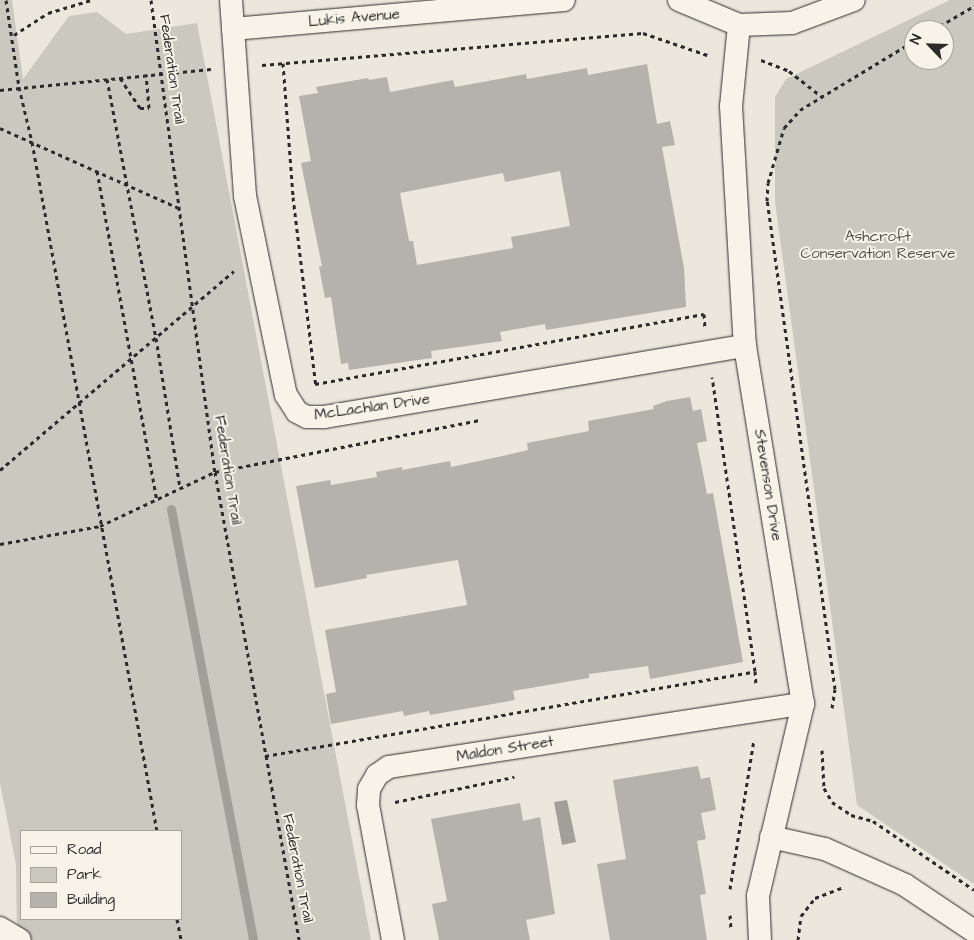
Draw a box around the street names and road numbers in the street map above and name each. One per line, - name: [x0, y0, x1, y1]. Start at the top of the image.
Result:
- street label: Lukis Avenue: [308, 5, 400, 31]
- street label: Federation Trail: [155, 13, 189, 125]
- street label: McLachlan Drive: [313, 390, 431, 424]
- street label: Federation Trail: [210, 414, 246, 526]
- street label: Stevenson Drive: [750, 428, 786, 542]
- street label: Maldon Street: [455, 732, 555, 766]
- street label: Federation Trail: [279, 812, 317, 924]

